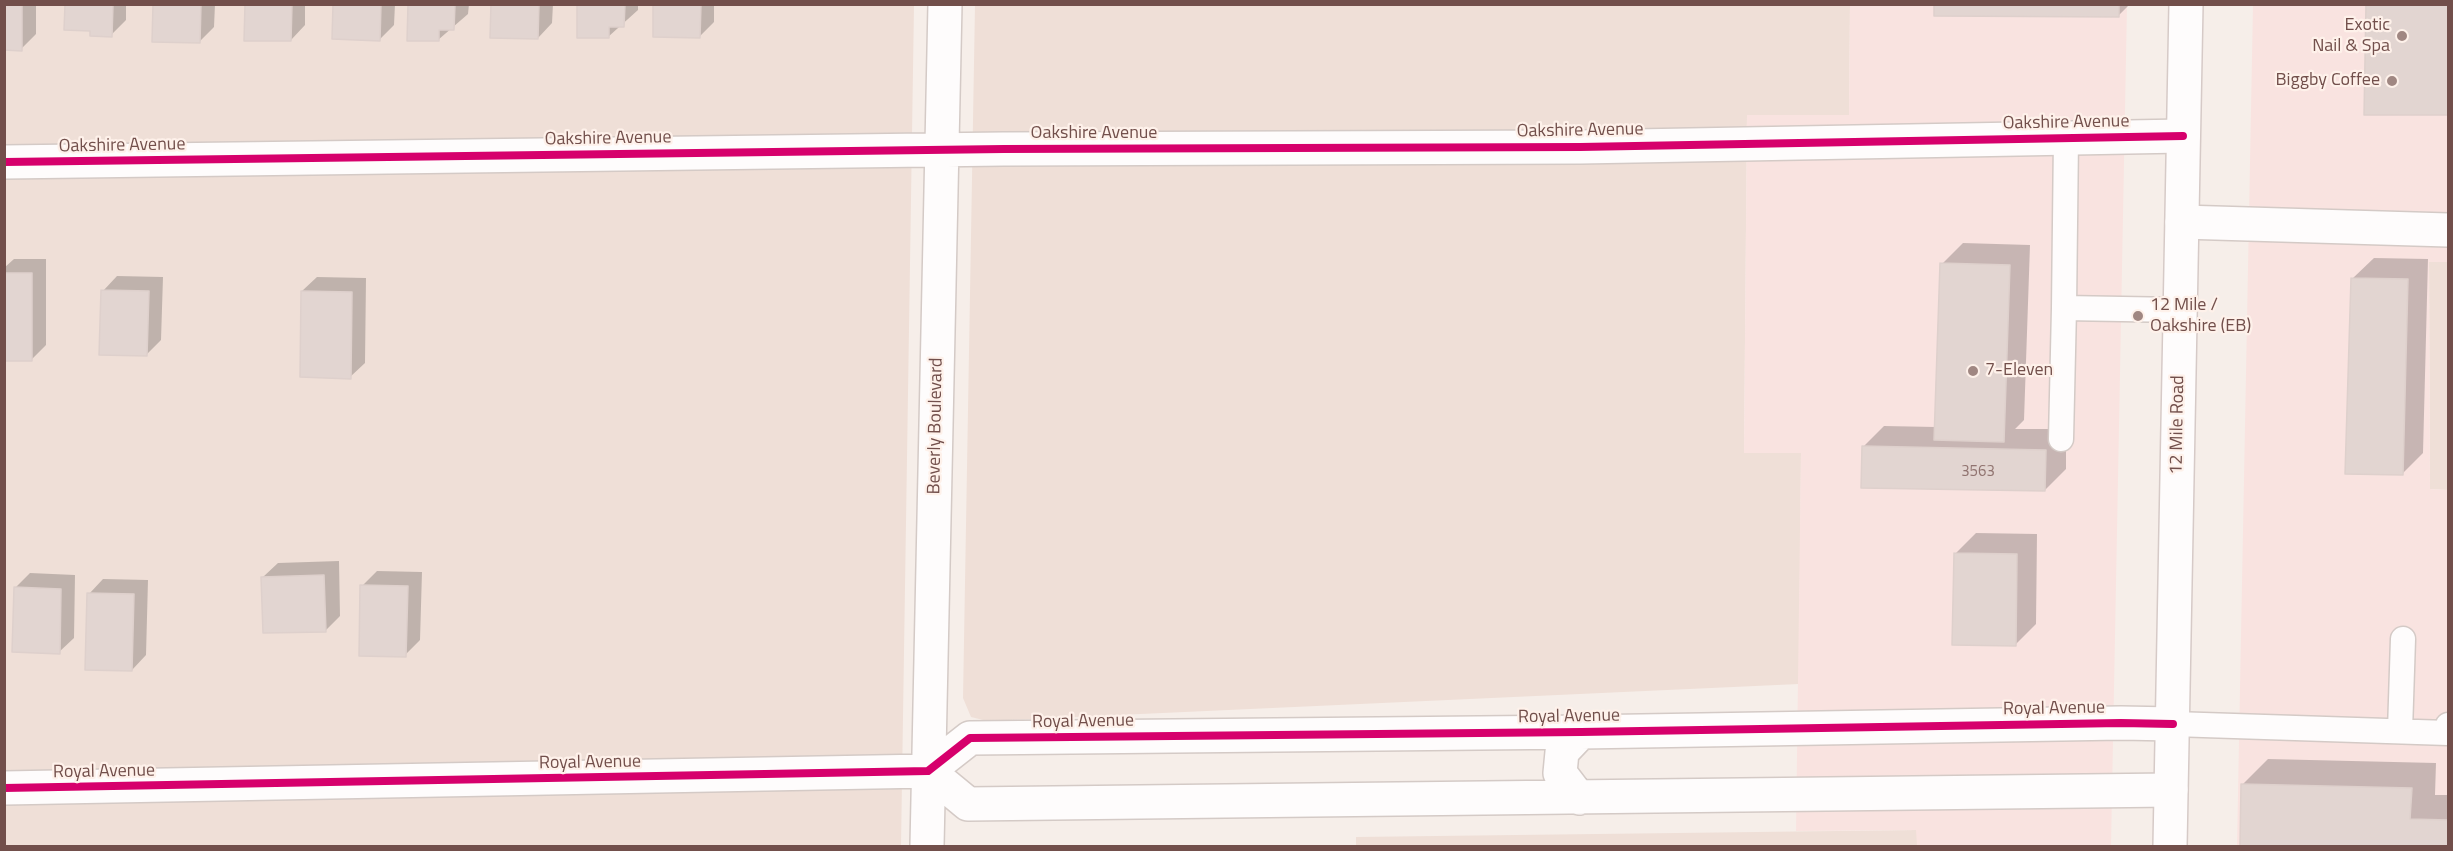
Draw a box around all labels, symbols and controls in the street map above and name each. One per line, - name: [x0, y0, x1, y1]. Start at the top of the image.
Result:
- place label: Exotic Nail & Spa: [2312, 15, 2390, 57]
- marker: Exotic Nail & Spa: [2395, 29, 2409, 43]
- place label: Biggby Coffee: [2275, 70, 2380, 92]
- marker: Biggby Coffee: [2385, 74, 2399, 88]
- street label: Oakshire Avenue: [2002, 111, 2130, 135]
- street label: Oakshire Avenue: [1516, 119, 1644, 143]
- street label: Oakshire Avenue: [1031, 123, 1157, 145]
- street label: Oakshire Avenue: [544, 127, 672, 151]
- street label: Oakshire Avenue: [58, 134, 186, 158]
- place label: 12 Mile / Oakshire (EB): [2150, 295, 2251, 338]
- marker: 12 Mile / Oakshire (EB): [2131, 309, 2145, 323]
- street label: Beverly Boulevard: [924, 357, 948, 495]
- place label: 7-Eleven: [1985, 360, 2053, 382]
- marker: 7-Eleven: [1966, 364, 1980, 378]
- street label: 12 Mile Road: [2166, 375, 2190, 475]
- house number: 3563: [1961, 463, 1995, 481]
- street label: Royal Avenue: [2003, 697, 2105, 721]
- street label: Royal Avenue: [1518, 705, 1620, 729]
- street label: Royal Avenue: [1032, 710, 1134, 734]
- street label: Royal Avenue: [539, 751, 641, 775]
- street label: Royal Avenue: [53, 760, 155, 784]

